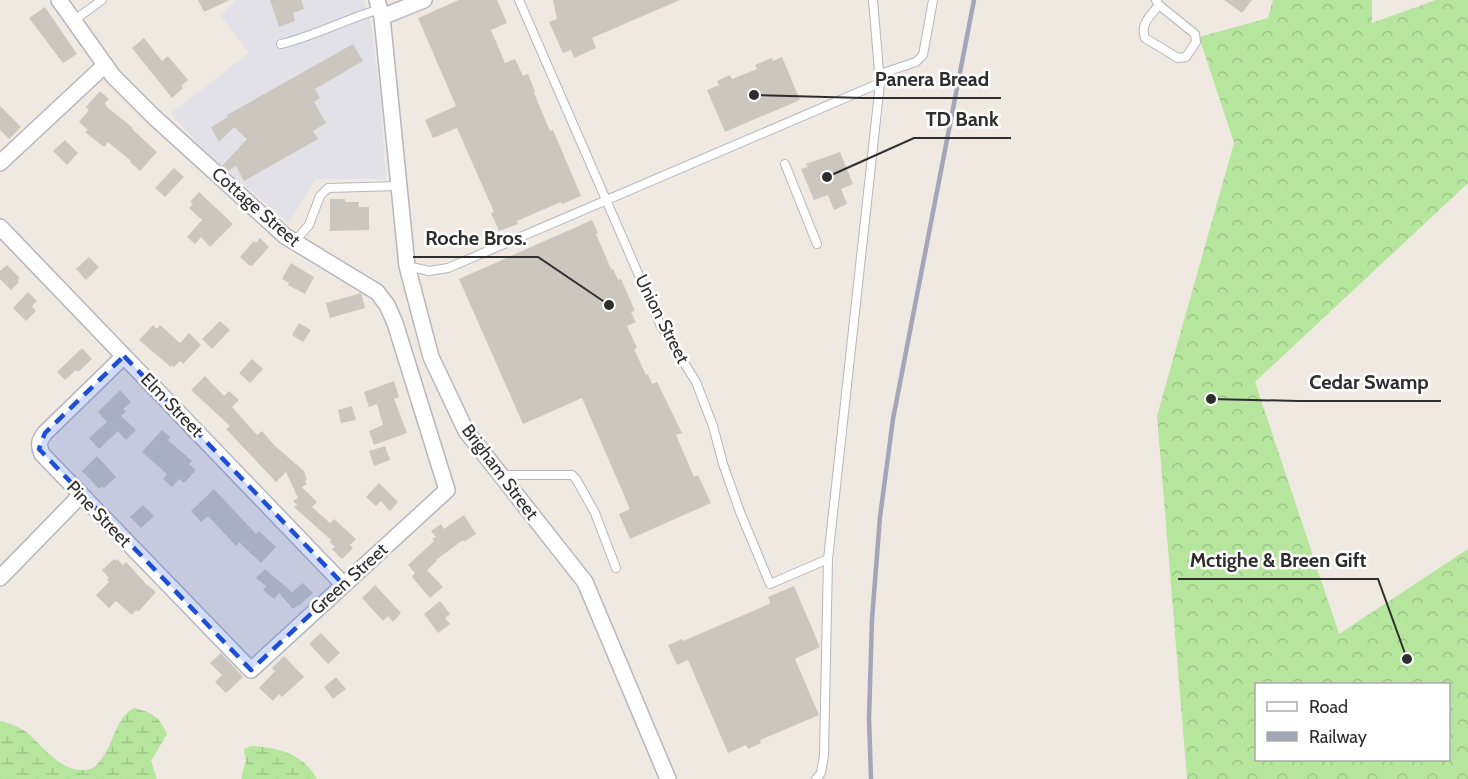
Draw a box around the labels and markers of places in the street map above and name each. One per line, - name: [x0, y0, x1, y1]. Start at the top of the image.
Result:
- callout: Panera Bread: [862, 60, 1001, 98]
- callout: TD Bank: [914, 100, 1011, 138]
- callout: Roche Bros.: [413, 219, 538, 257]
- callout: Cedar Swamp: [1298, 363, 1441, 401]
- callout: Mctighe & Breen Gift: [1178, 541, 1378, 579]

